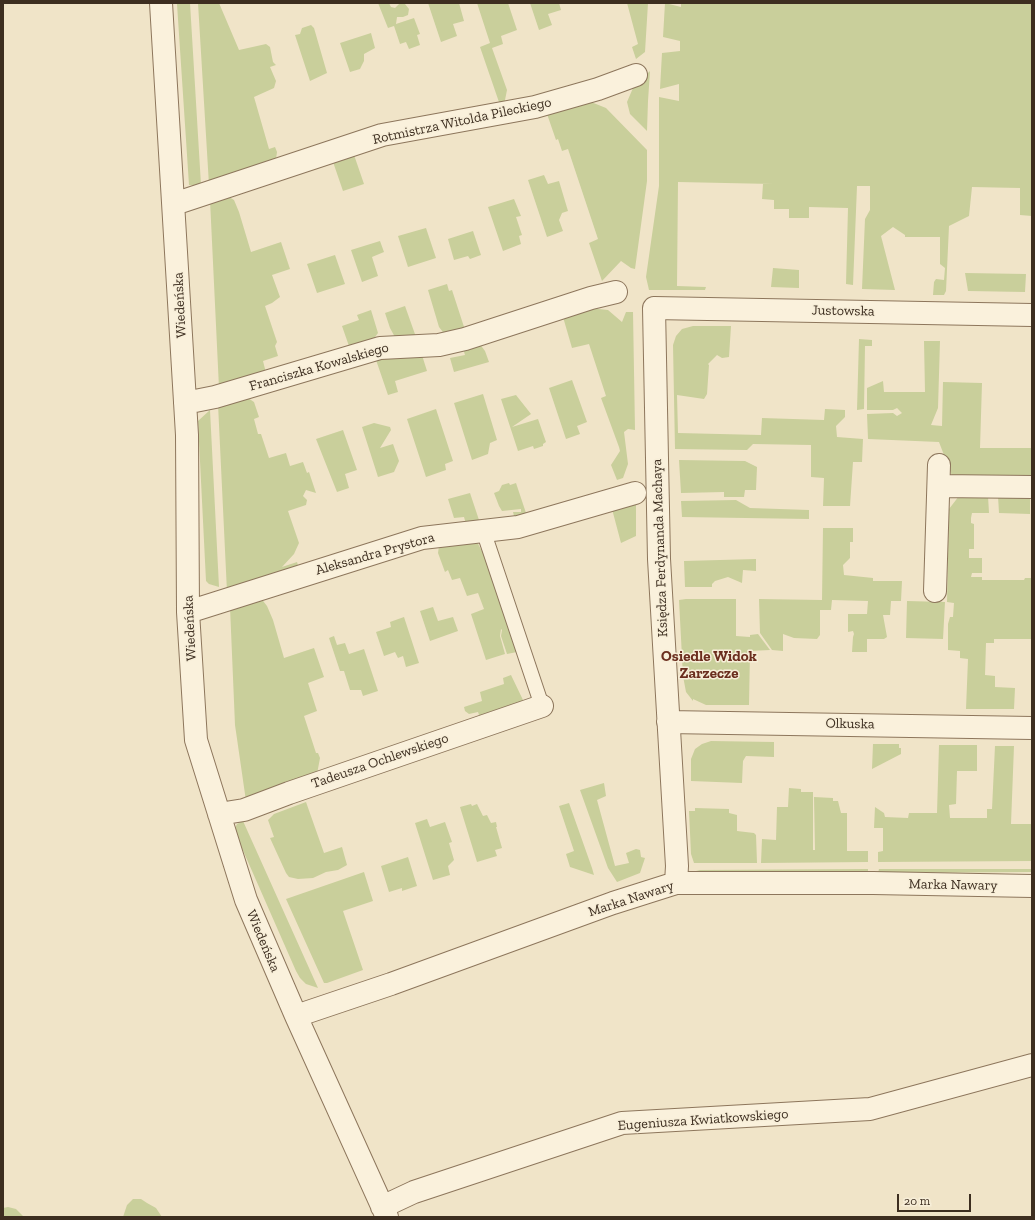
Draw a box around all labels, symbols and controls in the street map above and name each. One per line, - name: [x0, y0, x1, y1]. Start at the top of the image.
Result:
- street label: Rotmistrza Witolda Pileckiego: [371, 94, 553, 148]
- street label: Wiedeńska: [170, 272, 190, 338]
- street label: Justowska: [811, 302, 875, 320]
- street label: Franciszka Kowalskiego: [247, 339, 391, 395]
- street label: Księdza Ferdynanda Machaya: [648, 458, 672, 638]
- street label: Aleksandra Prystora: [314, 529, 436, 579]
- street label: Wiedeńska: [180, 595, 200, 661]
- district label: Osiedle Widok Zarzecze: [661, 648, 757, 683]
- street label: Olkuska: [825, 715, 875, 733]
- street label: Tadeusza Ochlewskiego: [309, 730, 451, 792]
- street label: Marka Nawary: [908, 876, 998, 894]
- street label: Marka Nawary: [586, 877, 676, 921]
- street label: Wiedeńska: [242, 907, 284, 975]
- street label: Eugeniusza Kwiatkowskiego: [617, 1106, 789, 1134]
- scale bar: [899, 1186, 973, 1212]
- text: 20 m: [904, 1194, 930, 1208]

